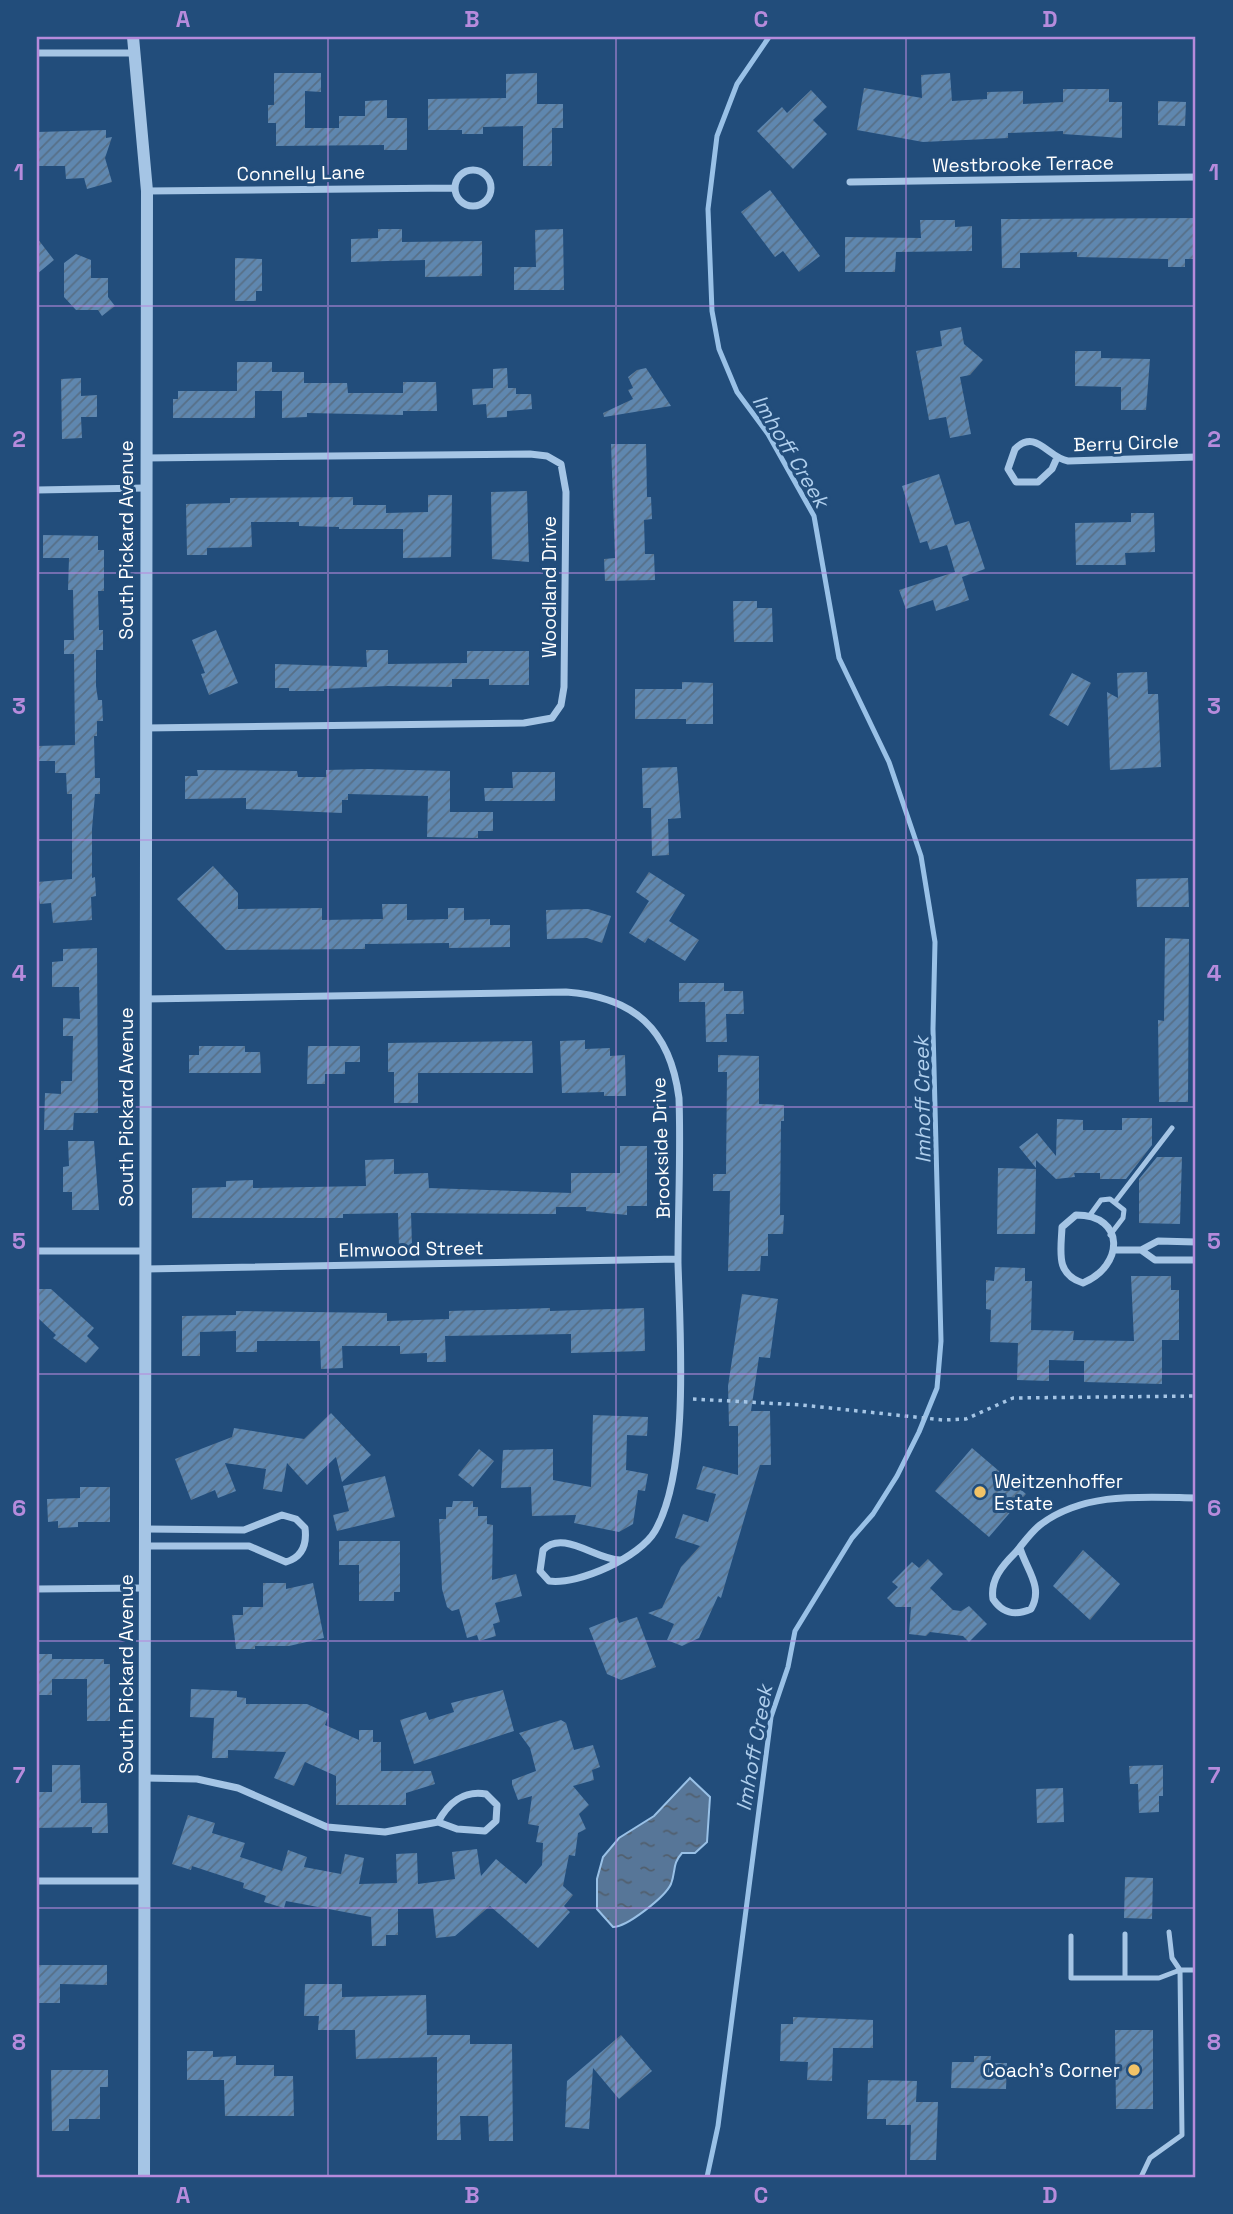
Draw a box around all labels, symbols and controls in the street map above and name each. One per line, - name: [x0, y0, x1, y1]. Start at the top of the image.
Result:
- text: A: [176, 4, 191, 34]
- text: B: [464, 4, 480, 34]
- text: C: [754, 4, 768, 34]
- text: D: [1042, 4, 1058, 34]
- street label: Westbrooke Terrace: [932, 150, 1114, 178]
- text: 1: [14, 157, 24, 187]
- text: 1: [1209, 157, 1219, 187]
- street label: Connelly Lane: [237, 159, 365, 187]
- water label: Imhoff Creek: [747, 390, 837, 515]
- text: 2: [12, 424, 26, 454]
- text: 2: [1207, 424, 1221, 454]
- street label: Berry Circle: [1073, 429, 1179, 457]
- street label: South Pickard Avenue: [114, 440, 139, 640]
- street label: Woodland Drive: [537, 516, 562, 658]
- text: 3: [12, 691, 26, 721]
- text: 3: [1207, 691, 1221, 721]
- text: 4: [12, 958, 27, 988]
- text: 4: [1207, 958, 1222, 988]
- street label: South Pickard Avenue: [114, 1007, 139, 1207]
- water label: Imhoff Creek: [907, 1033, 937, 1164]
- street label: Brookside Drive: [646, 1077, 676, 1219]
- text: 5: [12, 1226, 26, 1256]
- text: 5: [1207, 1226, 1221, 1256]
- street label: Elmwood Street: [338, 1235, 484, 1263]
- place label: Weitzenhoffer Estate: [994, 1469, 1123, 1516]
- marker: Weitzenhoffer Estate: [972, 1484, 988, 1500]
- text: 6: [12, 1493, 26, 1523]
- text: 6: [1207, 1493, 1221, 1523]
- street label: South Pickard Avenue: [114, 1574, 139, 1774]
- water label: Imhoff Creek: [730, 1680, 779, 1813]
- text: 7: [13, 1760, 26, 1790]
- text: 7: [1208, 1760, 1221, 1790]
- text: 8: [12, 2027, 26, 2057]
- text: 8: [1207, 2027, 1221, 2057]
- place label: Coach's Corner: [982, 2058, 1120, 2083]
- marker: Coach's Corner: [1126, 2062, 1142, 2078]
- text: A: [176, 2180, 191, 2210]
- text: B: [464, 2180, 480, 2210]
- text: C: [754, 2180, 768, 2210]
- text: D: [1042, 2180, 1058, 2210]

